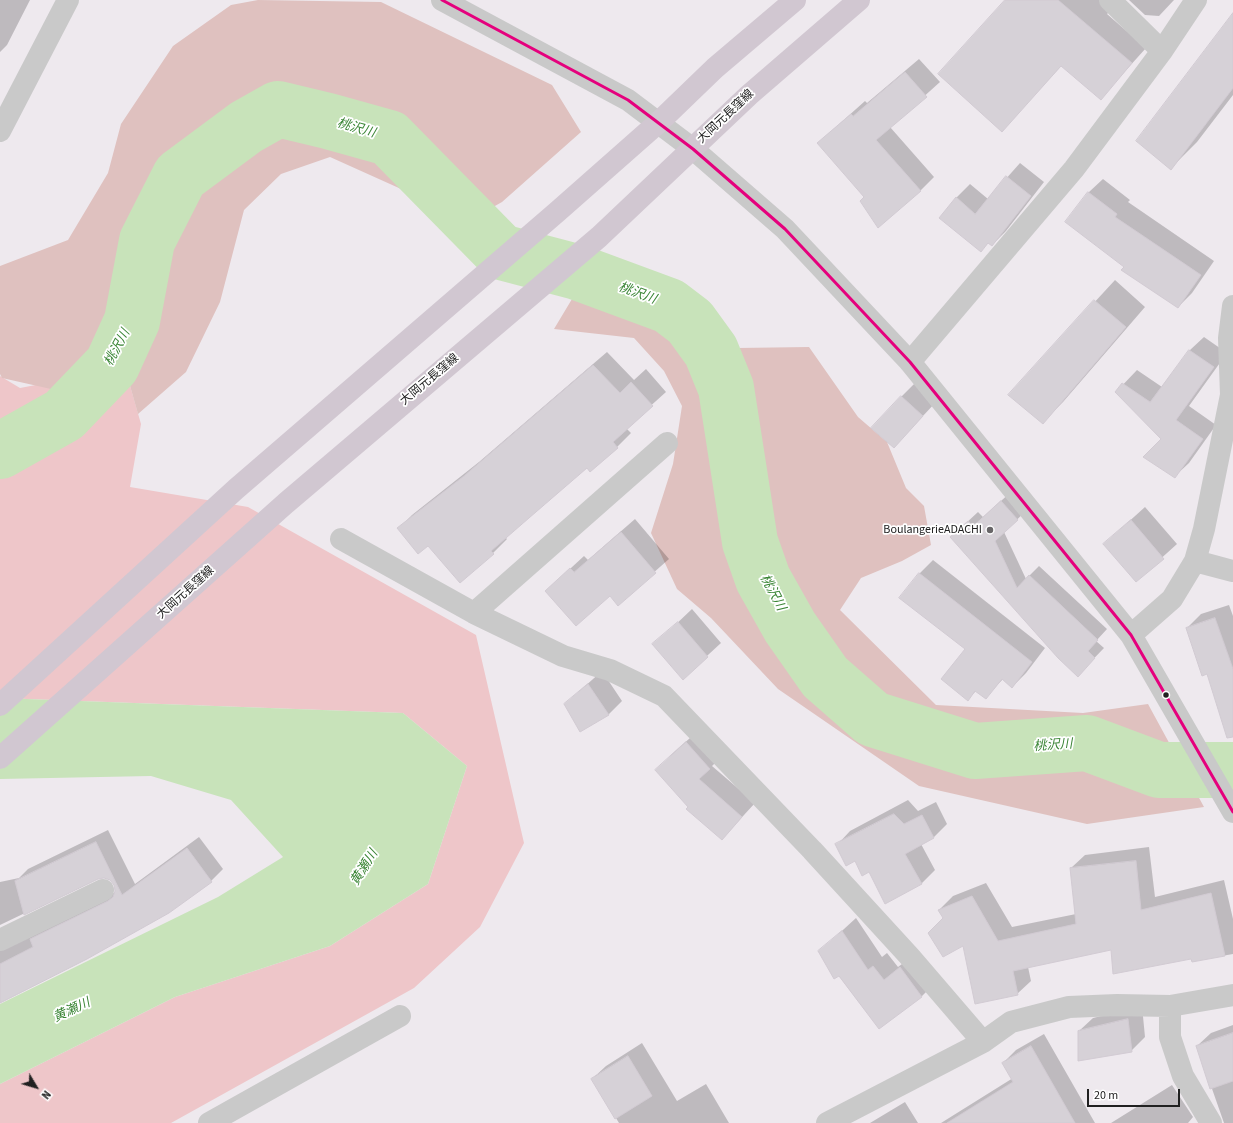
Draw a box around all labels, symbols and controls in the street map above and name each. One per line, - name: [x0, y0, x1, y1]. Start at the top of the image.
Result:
- street label: 大岡元長窪線: [695, 87, 757, 147]
- water label: 桃沢川: [335, 116, 377, 142]
- water label: 桃沢川: [616, 280, 658, 308]
- water label: 桃沢川: [102, 327, 134, 369]
- street label: 大岡元長窪線: [398, 351, 462, 409]
- place label: BoulangerieADACHI: [883, 523, 982, 537]
- marker: BoulangerieADACHI: [985, 525, 995, 535]
- street label: 大岡元長窪線: [154, 564, 218, 622]
- water label: 桃沢川: [756, 572, 788, 614]
- unlabelled marker: [1161, 690, 1171, 700]
- water label: 桃沢川: [1033, 737, 1073, 755]
- water label: 黄瀬川: [348, 847, 382, 889]
- water label: 黄瀬川: [51, 996, 93, 1026]
- north arrow: [16, 1067, 56, 1107]
- scale bar: [1089, 1081, 1182, 1107]
- text: N: [38, 1087, 54, 1102]
- text: 20 m: [1094, 1087, 1118, 1104]

